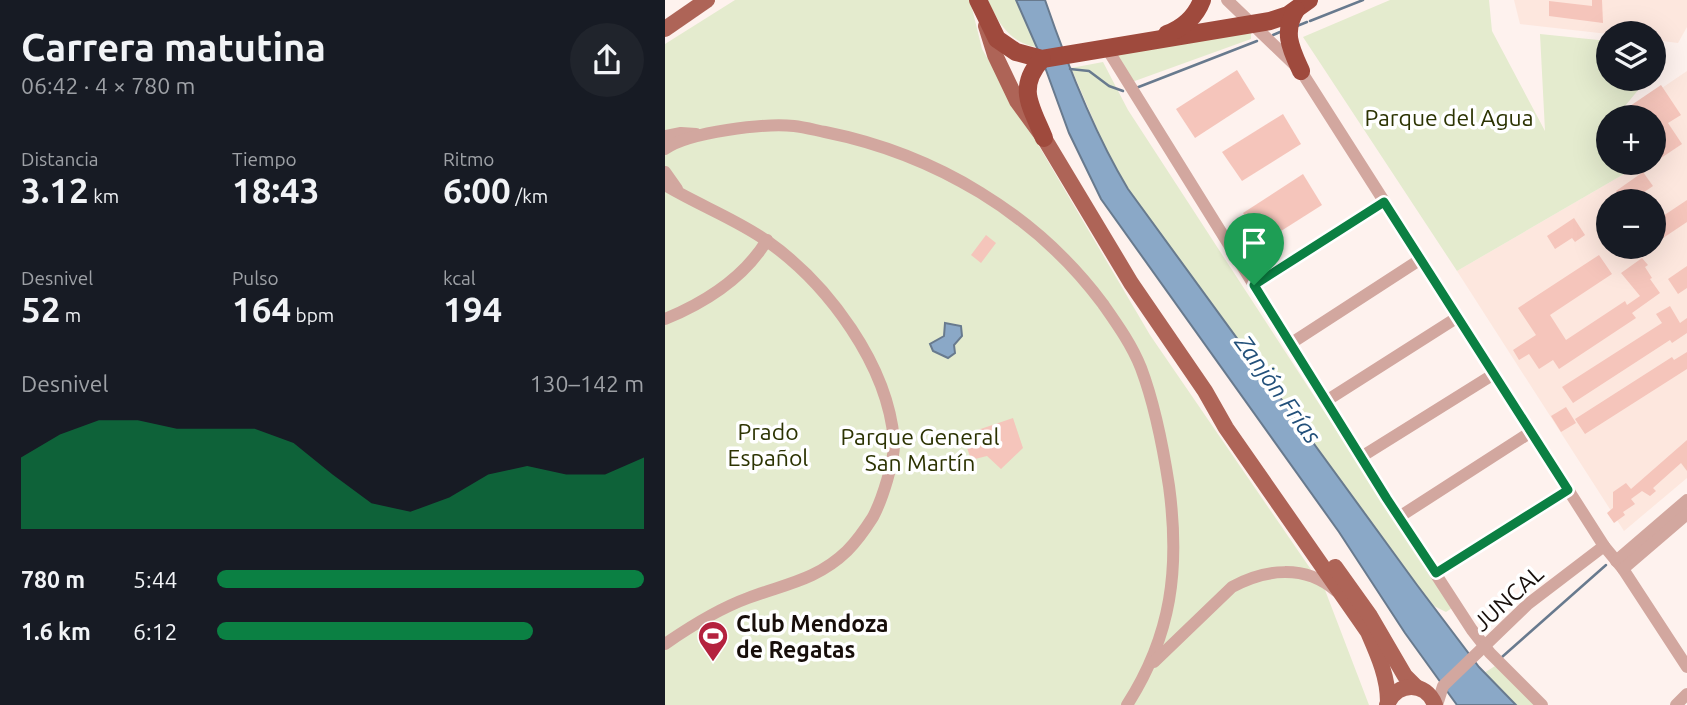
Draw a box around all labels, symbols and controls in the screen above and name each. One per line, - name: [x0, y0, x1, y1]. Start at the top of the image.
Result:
- map controls: [1596, 21, 1666, 259]
- button: layers: [1596, 21, 1666, 91]
- button: share: [570, 23, 644, 97]
- text: Carrera matutina: [21, 26, 326, 68]
- text: 06:42 · 4 × 780 m: [21, 73, 195, 98]
- park label: Parque del Agua: [1364, 105, 1534, 130]
- button: +: [1596, 105, 1666, 175]
- text: Distancia: [21, 148, 99, 170]
- text: Tiempo: [232, 148, 297, 170]
- text: Ritmo: [443, 148, 494, 170]
- text: 3.12: [21, 170, 89, 210]
- text: 18:43: [232, 170, 320, 210]
- text: 6:00: [443, 170, 511, 210]
- text: km: [89, 185, 119, 207]
- text: /km: [511, 185, 548, 207]
- button: −: [1596, 189, 1666, 259]
- pin: [1224, 213, 1284, 285]
- icon: arrive: [1235, 224, 1273, 262]
- text: Desnivel: [21, 267, 93, 289]
- text: Pulso: [232, 267, 279, 289]
- text: kcal: [443, 267, 476, 289]
- text: 52: [21, 289, 60, 329]
- text: 164: [232, 289, 291, 329]
- text: 194: [443, 289, 502, 329]
- text: m: [60, 304, 81, 326]
- text: bpm: [291, 304, 334, 326]
- water label: Zanjón Frías: [1229, 329, 1326, 449]
- text: Desnivel: [21, 371, 109, 396]
- text: 130–142 m: [530, 371, 644, 396]
- park label: Prado Español: [728, 419, 808, 470]
- park label: Parque General San Martín: [841, 424, 999, 475]
- street label: JUNCAL: [1468, 560, 1548, 636]
- text: 780 m: [21, 567, 85, 592]
- text: 5:44: [133, 567, 178, 592]
- place label: Club Mendoza de Regatas: [736, 611, 888, 662]
- text: 1.6 km: [21, 619, 91, 644]
- text: 6:12: [133, 619, 178, 644]
- sports icon: Club Mendoza de Regatas: [696, 619, 730, 663]

